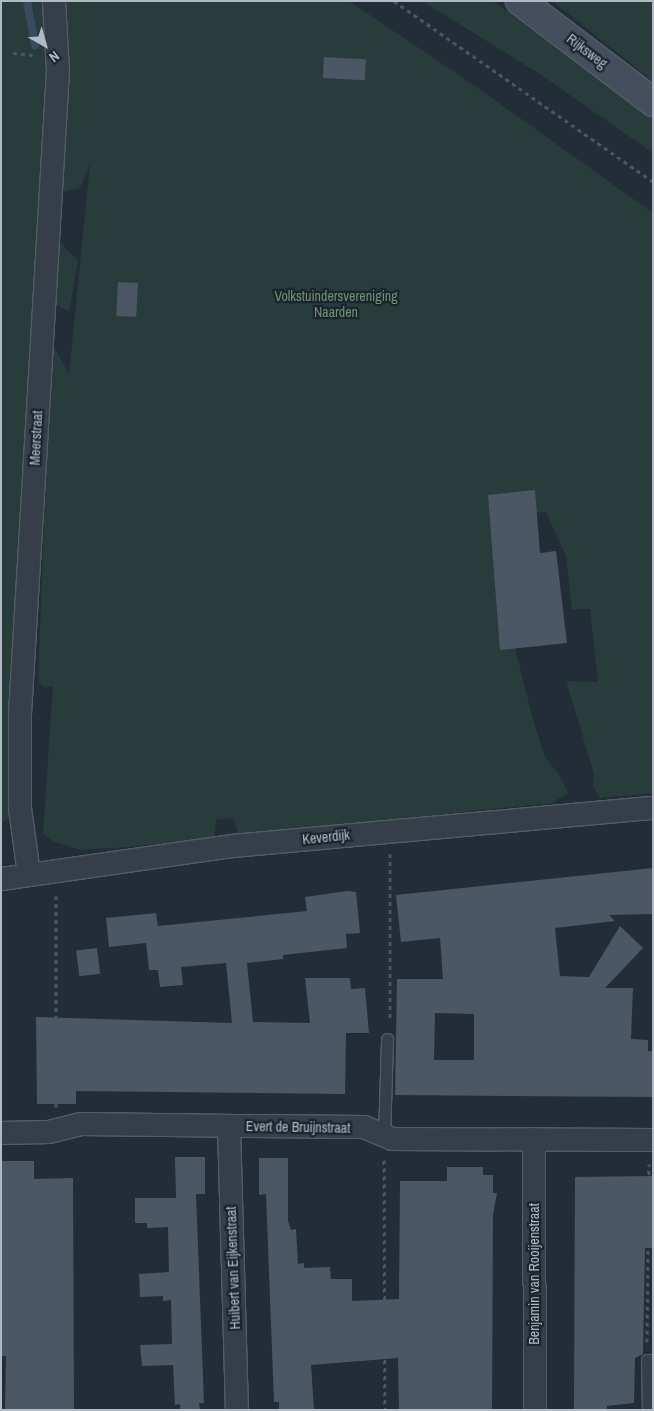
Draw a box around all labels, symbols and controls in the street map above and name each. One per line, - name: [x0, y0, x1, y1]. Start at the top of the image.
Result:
- north arrow: [20, 20, 70, 70]
- street label: Rijksweg: [563, 30, 611, 72]
- text: N: [45, 47, 63, 66]
- park label: Volkstuindersvereniging Naarden: [274, 288, 398, 321]
- street label: Meerstraat: [26, 410, 46, 466]
- street label: Keverdijk: [301, 826, 351, 848]
- street label: Evert de Bruijnstraat: [246, 1118, 350, 1136]
- street label: Benjamin van Rooijenstraat: [526, 1203, 542, 1345]
- street label: Huibert van Eijkenstraat: [222, 1206, 244, 1330]

